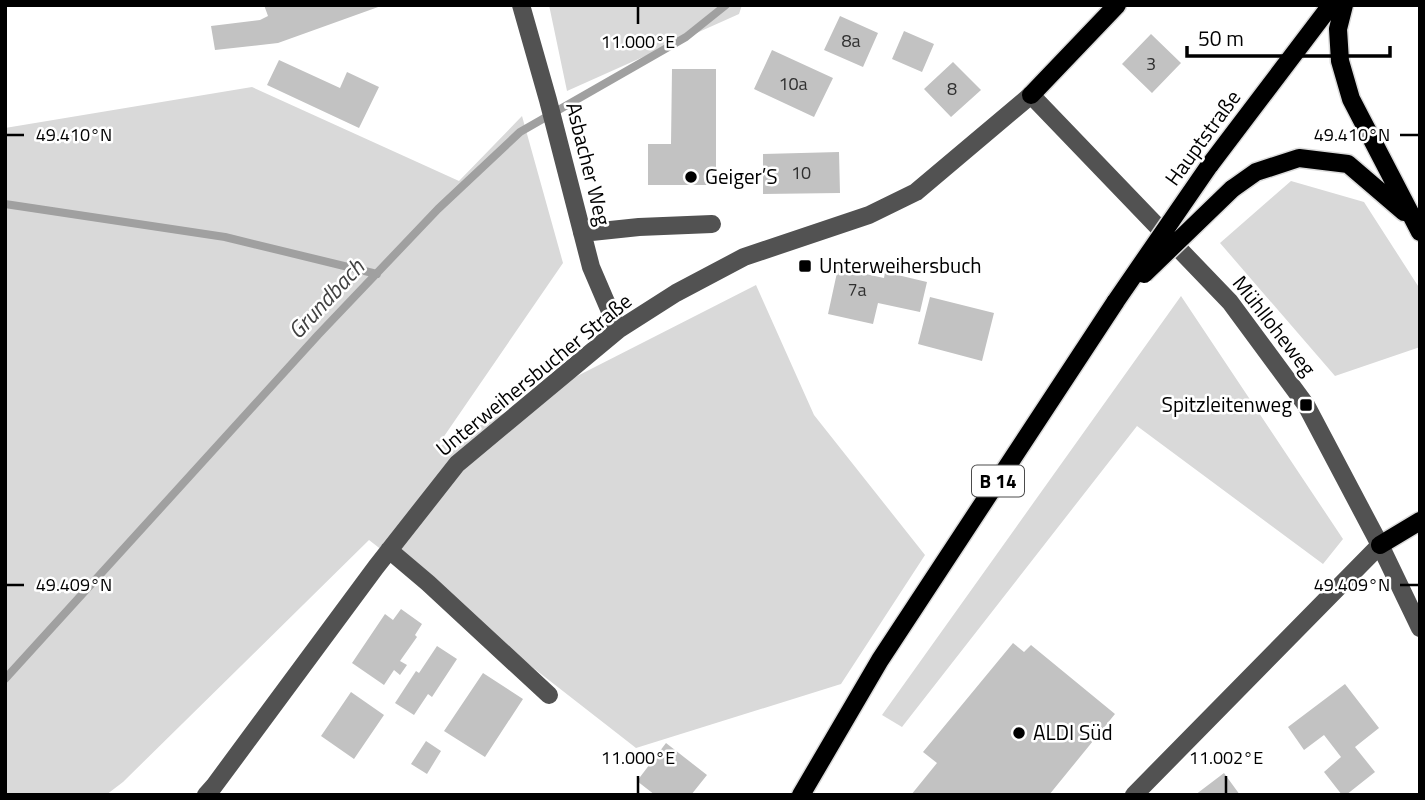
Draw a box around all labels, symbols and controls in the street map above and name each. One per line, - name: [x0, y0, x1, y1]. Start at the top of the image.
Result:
- scale bar: [1187, 14, 1390, 58]
- text: 50 m: [1198, 22, 1244, 54]
- house number: 8a: [841, 27, 861, 54]
- text: 11.000°E: [601, 28, 675, 55]
- house number: 3: [1146, 50, 1156, 77]
- house number: 10a: [778, 70, 808, 97]
- house number: 8: [947, 75, 957, 102]
- street label: Hauptstraße: [1156, 83, 1248, 192]
- street label: Asbacher Weg: [558, 99, 620, 229]
- text: 49.410°N: [36, 121, 112, 148]
- text: 49.410°N: [1314, 121, 1390, 148]
- house number: 10: [791, 159, 811, 186]
- place label: Geiger’S: [705, 160, 778, 192]
- marker: Geiger’S: [683, 169, 699, 185]
- place label: Unterweihersbuch: [819, 249, 982, 281]
- water label: Grundbach: [279, 250, 372, 347]
- marker: Unterweihersbuch: [797, 258, 813, 274]
- street label: Mühlloheweg: [1225, 268, 1324, 383]
- house number: 7a: [847, 276, 867, 303]
- street label: Unterweihersbucher Straße: [428, 285, 638, 463]
- place label: Spitzleitenweg: [1162, 388, 1292, 420]
- marker: Spitzleitenweg: [1298, 397, 1314, 413]
- road number: B 14: [972, 466, 1024, 496]
- text: 49.409°N: [36, 571, 112, 598]
- text: 49.409°N: [1314, 571, 1390, 598]
- place label: ALDI Süd: [1033, 716, 1113, 748]
- marker: ALDI Süd: [1011, 725, 1027, 741]
- text: 11.000°E: [601, 744, 675, 771]
- text: 11.002°E: [1189, 744, 1263, 771]

